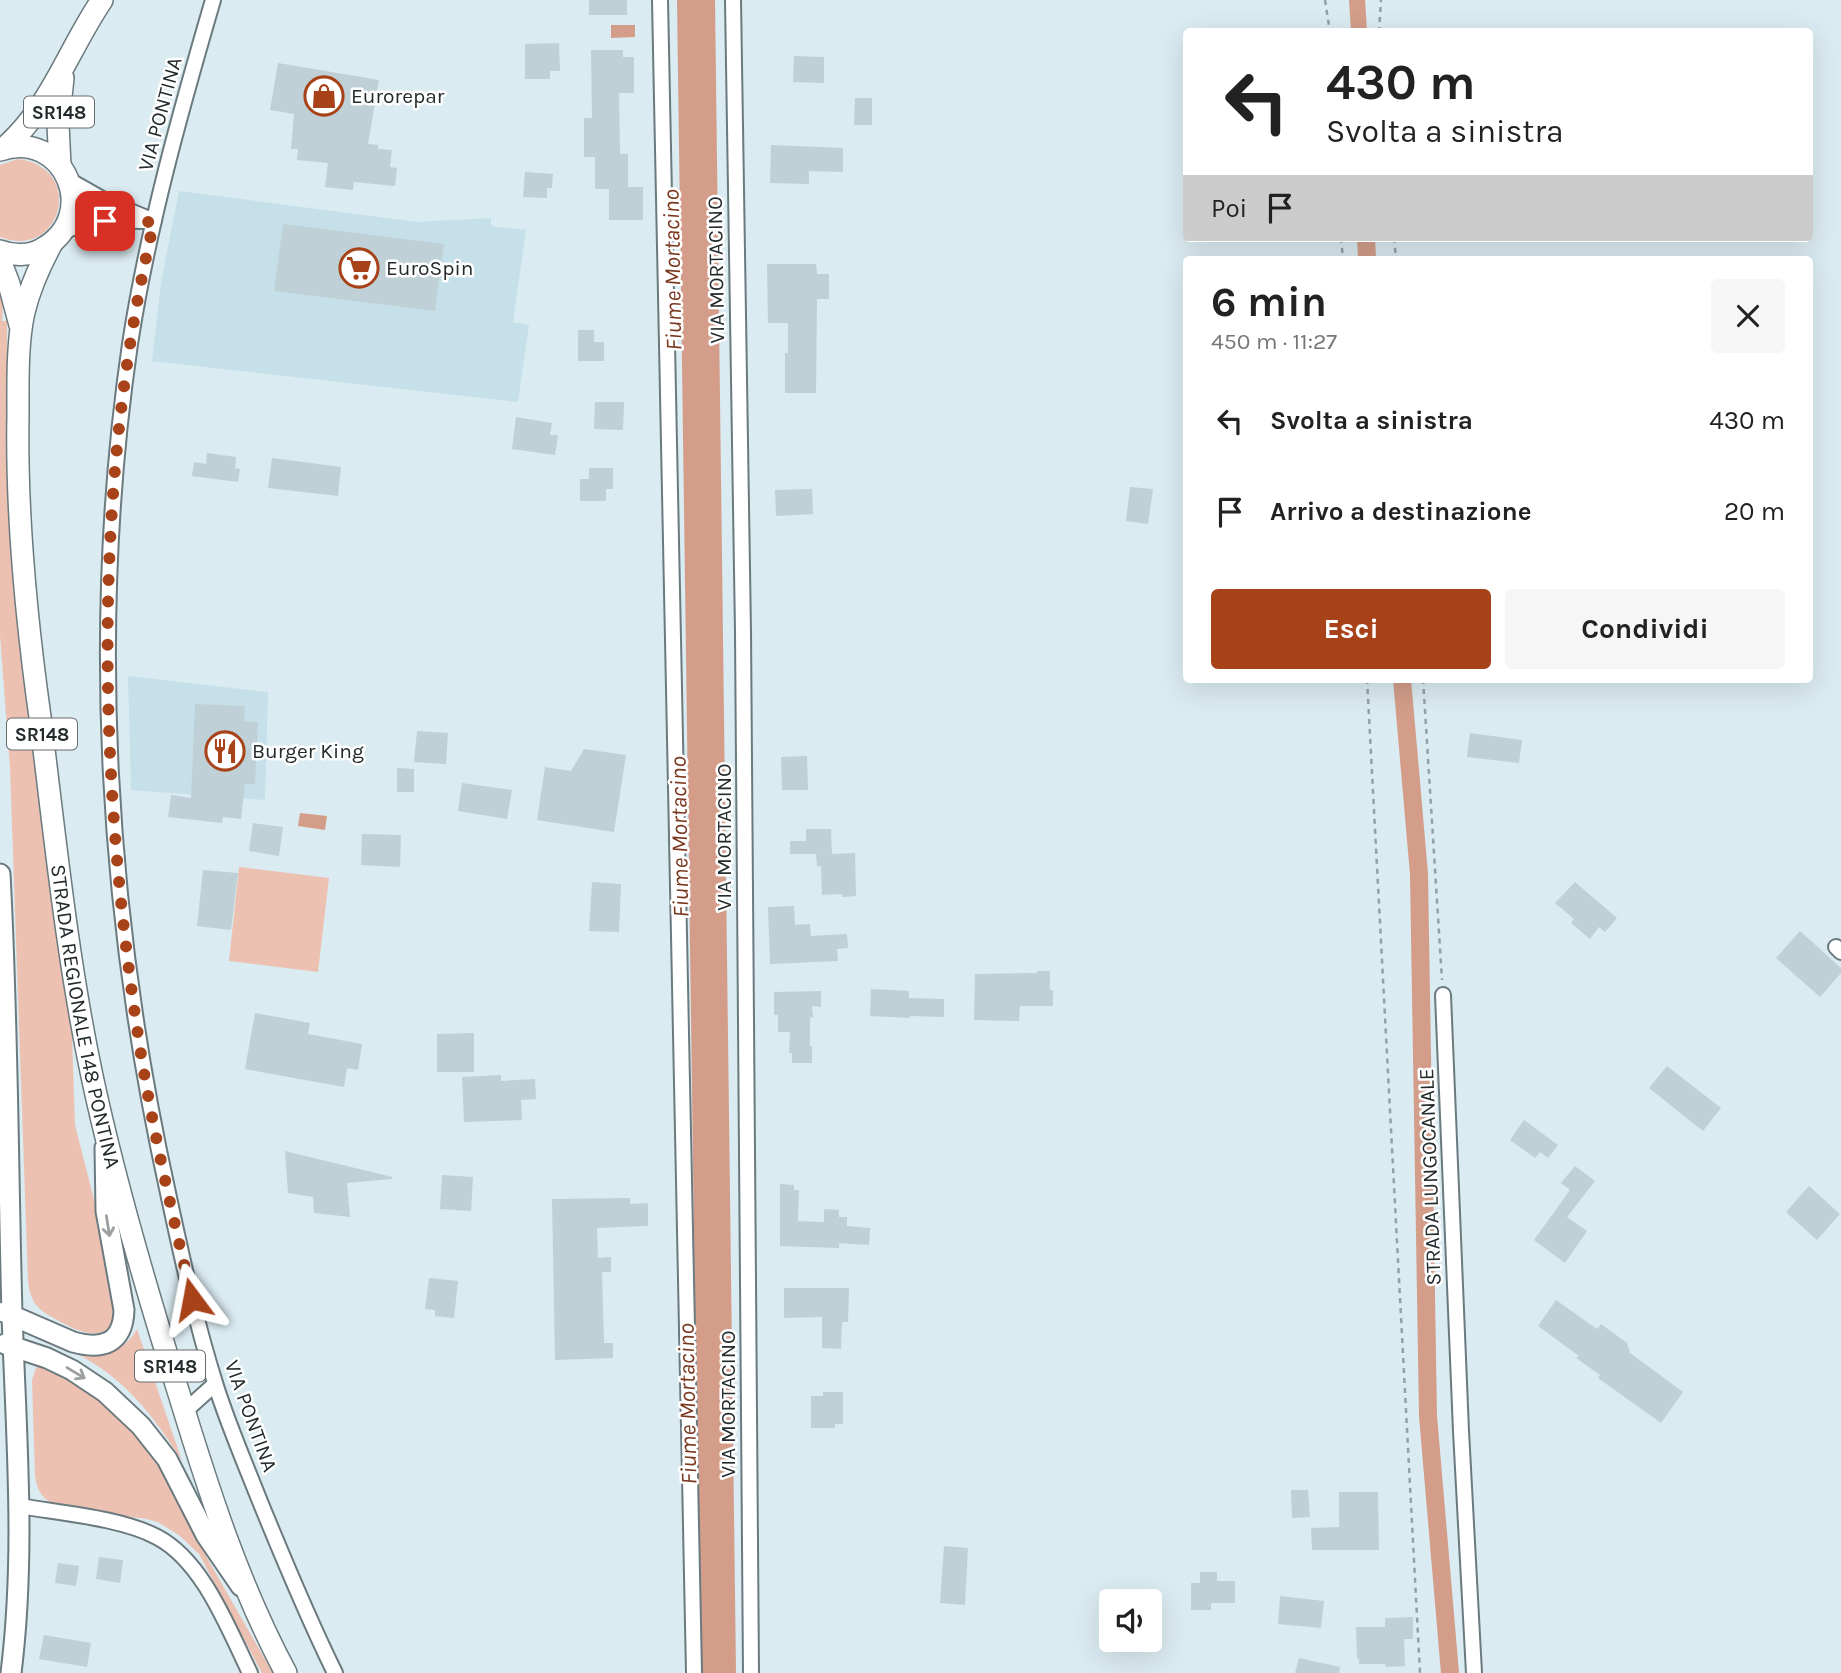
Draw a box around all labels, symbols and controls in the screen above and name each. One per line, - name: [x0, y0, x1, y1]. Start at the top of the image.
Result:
- street label: VIA PONTINA: [133, 54, 187, 174]
- text: 430 m: [1326, 54, 1476, 111]
- icon: left: [1211, 56, 1302, 147]
- shop icon: Eurorepar: [303, 75, 345, 117]
- place label: Eurorepar: [351, 84, 445, 108]
- road number: SR148: [24, 96, 94, 128]
- text: Svolta a sinistra: [1326, 113, 1564, 150]
- water label: Fiume Mortacino: [658, 189, 687, 351]
- icon: arrive: [1261, 189, 1299, 227]
- pin: [75, 191, 135, 251]
- text: Poi: [1211, 193, 1247, 224]
- street label: VIA MORTACINO: [703, 196, 729, 344]
- icon: arrive: [86, 202, 124, 240]
- supermarket icon: EuroSpin: [338, 247, 380, 289]
- place label: EuroSpin: [386, 256, 474, 280]
- text: 6 min: [1211, 277, 1327, 327]
- button: close: [1711, 279, 1785, 353]
- text: 450 m · 11:27: [1211, 328, 1337, 355]
- icon: left: [1211, 402, 1249, 440]
- text: Svolta a sinistra: [1270, 405, 1473, 436]
- text: 430 m: [1709, 405, 1785, 436]
- icon: arrive: [1211, 493, 1249, 531]
- text: Arrivo a destinazione: [1270, 496, 1532, 527]
- text: 20 m: [1724, 496, 1785, 527]
- button: Esci: [1211, 589, 1491, 669]
- button: Condividi: [1505, 589, 1785, 669]
- road number: SR148: [7, 719, 77, 750]
- restaurant icon: Burger King: [204, 730, 246, 772]
- place label: Burger King: [252, 739, 364, 763]
- water label: Fiume Mortacino: [665, 756, 694, 918]
- street label: VIA MORTACINO: [712, 763, 736, 911]
- street label: STRADA REGIONALE 148 PONTINA: [46, 863, 125, 1171]
- street label: STRADA LUNGOCANALE: [1414, 1068, 1446, 1286]
- one-way arrow: [102, 1214, 115, 1236]
- position arrow: [155, 1262, 229, 1336]
- water label: Fiume Mortacino: [673, 1323, 702, 1485]
- street label: VIA MORTACINO: [716, 1330, 740, 1478]
- road number: SR148: [135, 1350, 205, 1382]
- street label: VIA PONTINA: [220, 1357, 282, 1475]
- one-way arrow: [66, 1366, 86, 1380]
- map controls: [1099, 1589, 1162, 1652]
- button: sound: [1099, 1589, 1162, 1652]

